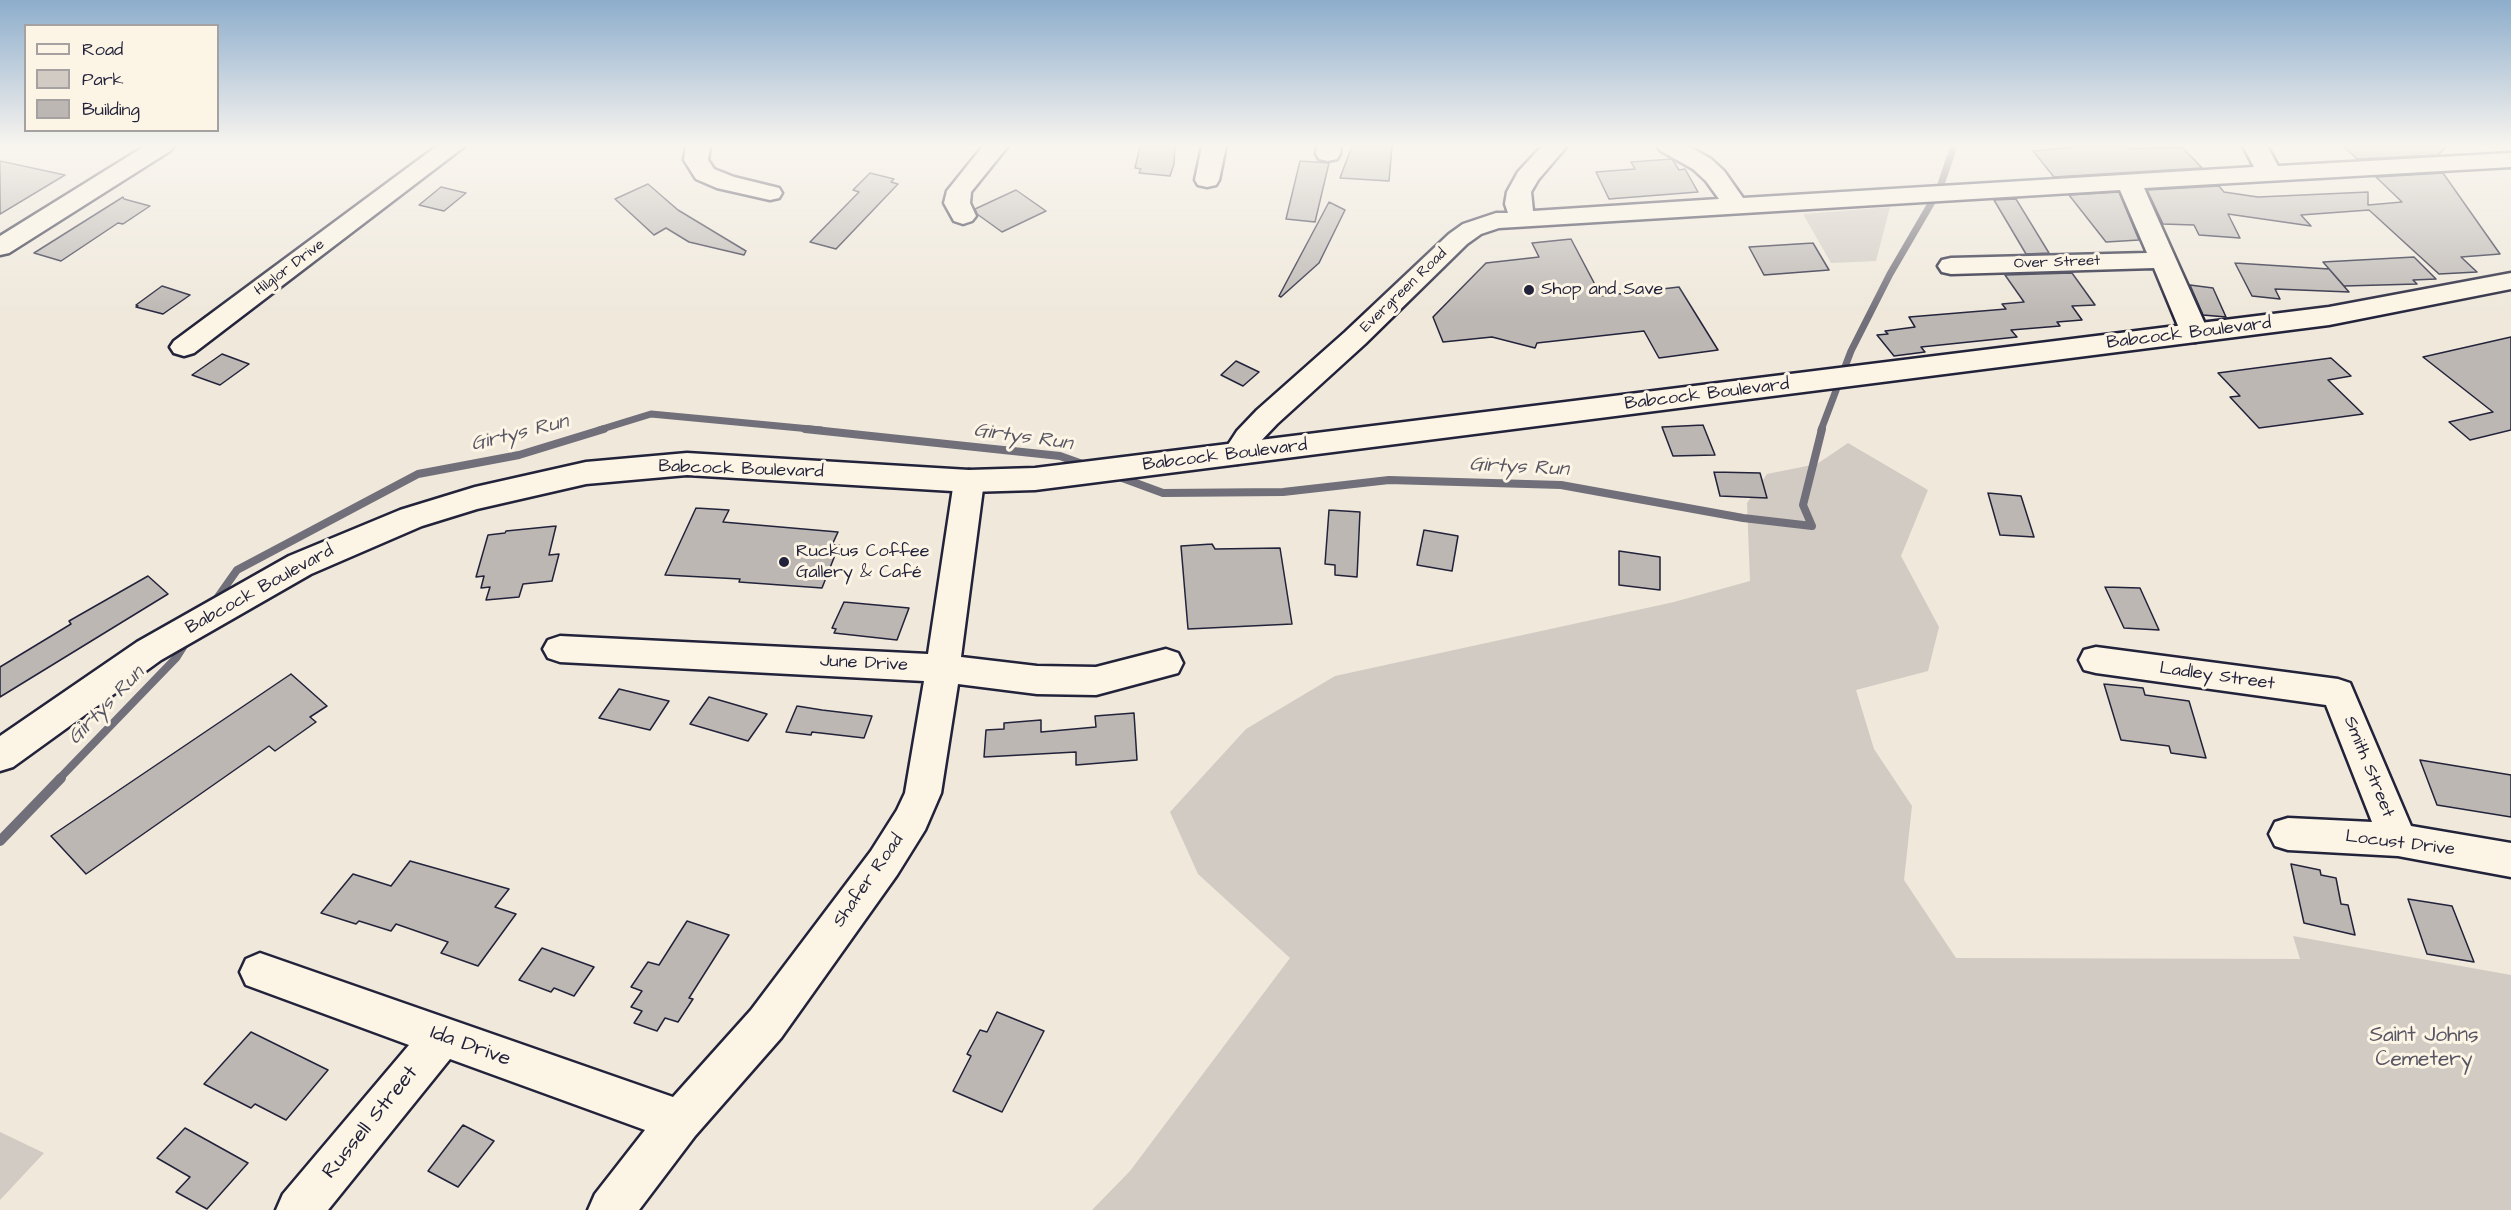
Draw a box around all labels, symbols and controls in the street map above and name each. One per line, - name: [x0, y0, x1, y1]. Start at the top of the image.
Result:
- legend: [24, 24, 219, 132]
- text: Road: [82, 37, 123, 62]
- text: Park: [82, 67, 124, 92]
- text: Building: [82, 97, 140, 122]
- street label: Hilglor Drive: [252, 236, 328, 300]
- street label: Evergreen Road: [1357, 245, 1451, 337]
- street label: Over Street: [2013, 252, 2101, 274]
- place label: Shop and Save: [1541, 279, 1663, 301]
- marker: Shop and Save: [1522, 283, 1536, 297]
- street label: Babcock Boulevard: [2106, 313, 2272, 355]
- street label: Babcock Boulevard: [1624, 374, 1790, 416]
- water label: Girtys Run: [469, 410, 571, 458]
- water label: Girtys Run: [972, 419, 1074, 457]
- street label: Babcock Boulevard: [1142, 435, 1308, 477]
- water label: Girtys Run: [1469, 453, 1569, 483]
- street label: Babcock Boulevard: [658, 456, 824, 484]
- street label: Babcock Boulevard: [182, 540, 338, 640]
- place label: Ruckus Coffee Gallery & Café: [796, 541, 930, 584]
- marker: Ruckus Coffee Gallery & Café: [777, 555, 791, 569]
- street label: June Drive: [819, 651, 909, 677]
- street label: Ladley Street: [2158, 658, 2276, 696]
- water label: Girtys Run: [64, 662, 150, 750]
- street label: Smith Street: [2338, 713, 2398, 821]
- street label: Locust Drive: [2344, 827, 2456, 861]
- street label: Shafer Road: [829, 830, 909, 932]
- street label: Ida Drive: [426, 1021, 514, 1073]
- park label: Saint Johns Cemetery: [2369, 1024, 2479, 1074]
- street label: Russell Street: [318, 1061, 424, 1185]

